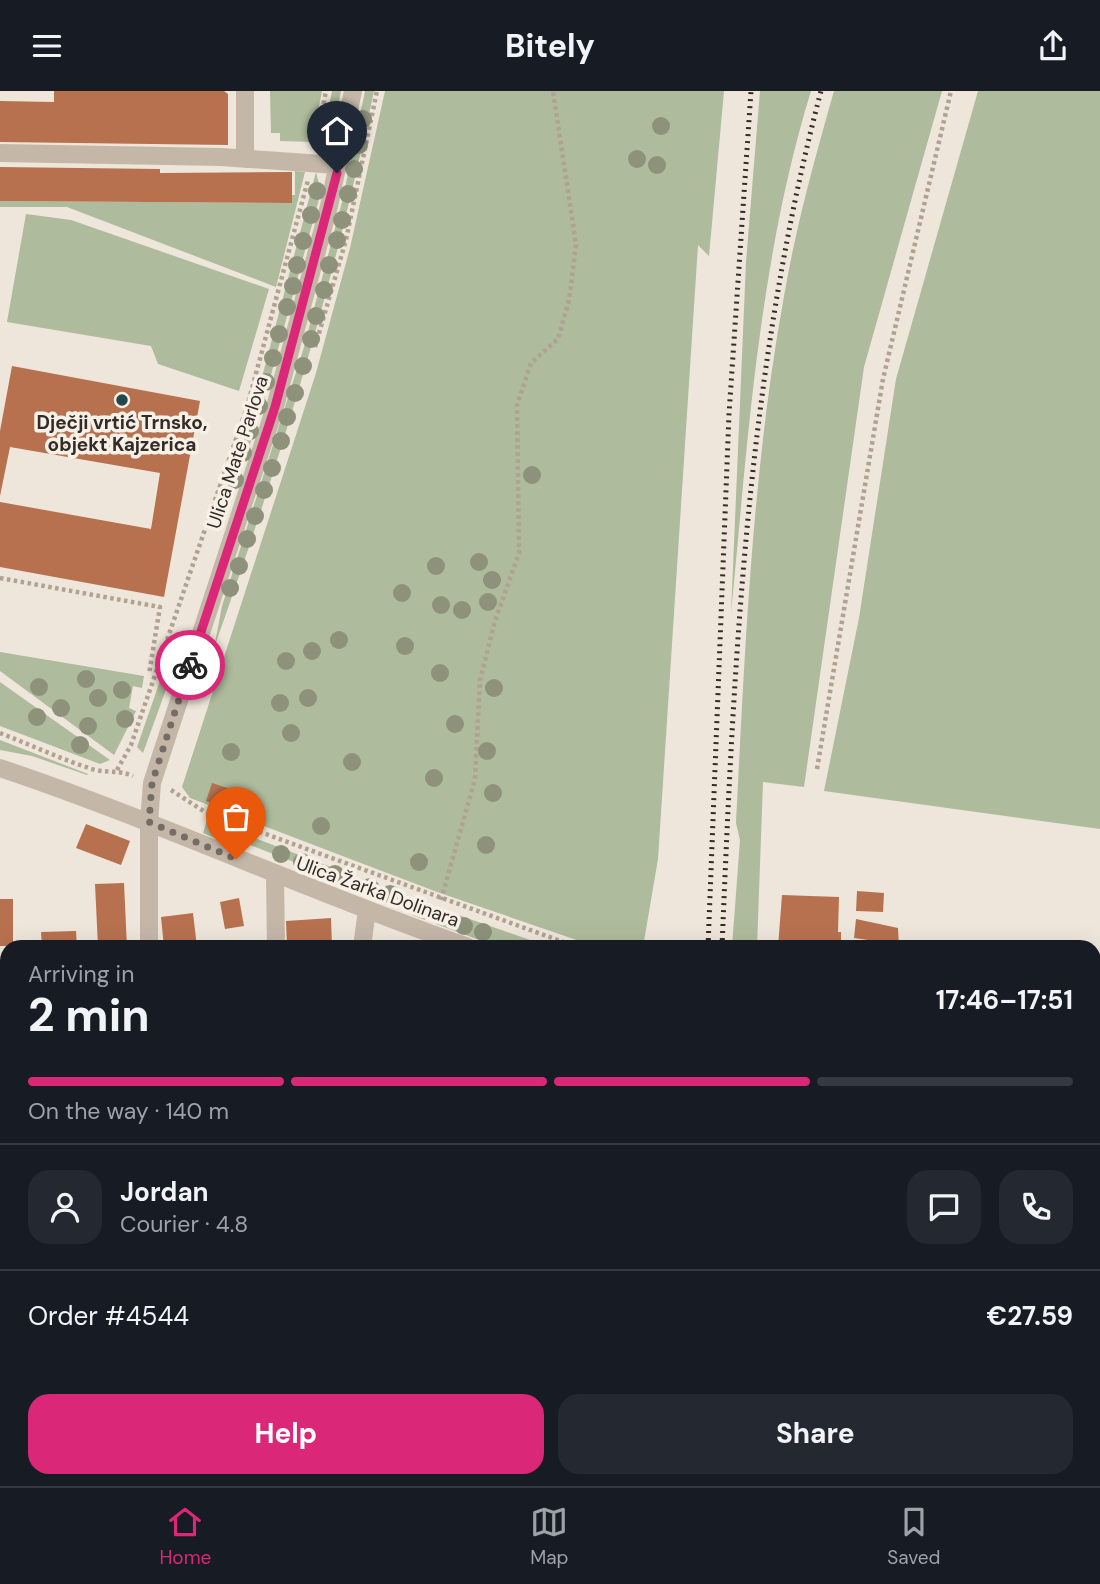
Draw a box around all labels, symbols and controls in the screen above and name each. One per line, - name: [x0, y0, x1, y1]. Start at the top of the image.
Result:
- text: Bitely: [505, 25, 595, 67]
- icon: menu: [28, 27, 66, 65]
- icon: share: [1034, 27, 1072, 65]
- pin: [307, 101, 367, 173]
- icon: home: [318, 112, 356, 150]
- street label: Ulica Mate Parlova: [201, 372, 274, 532]
- marker: Dječji vrtić Trnsko, objekt Kajzerica: [114, 392, 130, 408]
- place label: Dječji vrtić Trnsko, objekt Kajzerica: [37, 410, 207, 457]
- courier: [155, 630, 225, 700]
- icon: bike: [171, 646, 209, 684]
- pin: [206, 787, 266, 859]
- icon: bag: [217, 798, 255, 836]
- street label: Ulica Žarka Dolinara: [293, 850, 463, 933]
- text: Arriving in: [28, 959, 134, 989]
- text: 17:46–17:51: [936, 983, 1073, 1017]
- text: 2 min: [28, 985, 150, 1045]
- text: On the way · 140 m: [28, 1096, 229, 1126]
- button: person: [28, 1170, 102, 1244]
- button: chat: [907, 1170, 981, 1244]
- button: phone: [999, 1170, 1073, 1244]
- text: Jordan: [120, 1175, 209, 1209]
- text: Courier · 4.8: [120, 1209, 248, 1239]
- text: Order #4544: [28, 1299, 189, 1333]
- text: €27.59: [987, 1299, 1073, 1333]
- button: Help: [28, 1394, 544, 1474]
- button: Share: [558, 1394, 1073, 1474]
- tab: Home: [159, 1503, 211, 1570]
- tab: Map: [530, 1503, 568, 1570]
- tab: Saved: [887, 1503, 941, 1570]

